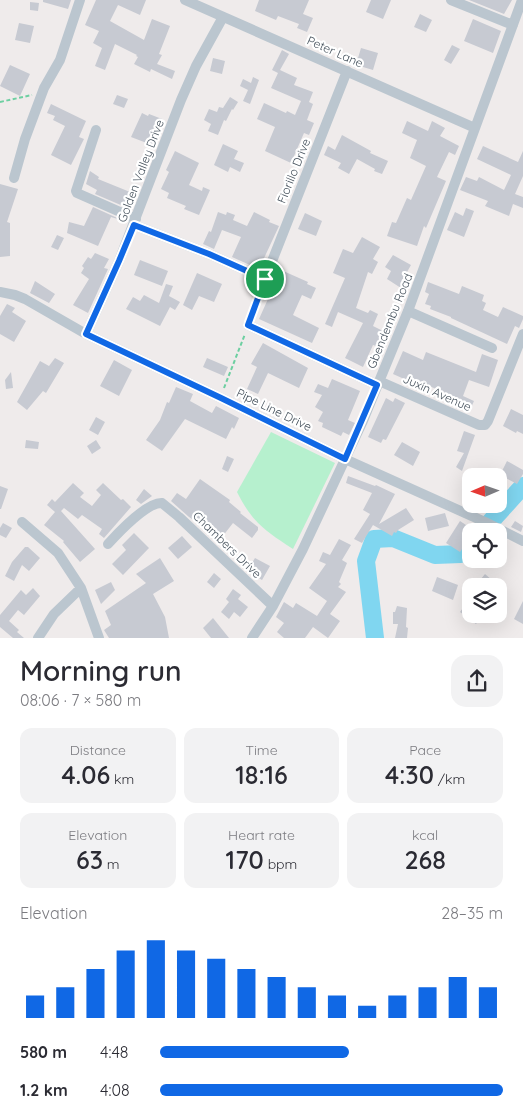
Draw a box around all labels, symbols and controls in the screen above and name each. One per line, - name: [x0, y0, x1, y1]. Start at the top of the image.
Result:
- street label: Peter Lane: [305, 33, 366, 71]
- street label: Golden Valley Drive: [114, 117, 167, 224]
- street label: Fiorillo Drive: [274, 136, 313, 205]
- pin: [244, 258, 286, 300]
- icon: arrive: [251, 265, 279, 293]
- street label: Gbendembu Road: [364, 271, 415, 371]
- street label: Juxin Avenue: [401, 371, 474, 414]
- street label: Pipe Line Drive: [234, 385, 314, 434]
- north arrow: [462, 468, 508, 512]
- map controls: [462, 468, 507, 623]
- street label: Chambers Drive: [190, 508, 265, 581]
- button: locate: [462, 523, 507, 568]
- button: layers: [462, 578, 507, 623]
- text: Morning run: [20, 653, 181, 688]
- button: share: [451, 655, 503, 707]
- text: 08:06 · 7 × 580 m: [20, 690, 141, 710]
- text: Distance: [70, 741, 126, 759]
- text: Time: [245, 741, 278, 759]
- text: Pace: [409, 741, 441, 759]
- text: 4.06: [61, 759, 110, 790]
- text: 18:16: [235, 759, 288, 790]
- text: 4:30: [385, 759, 434, 790]
- text: km: [110, 770, 134, 788]
- text: /km: [434, 770, 465, 788]
- text: Elevation: [68, 826, 127, 844]
- text: Heart rate: [228, 826, 295, 844]
- text: kcal: [412, 826, 438, 844]
- text: 63: [76, 844, 103, 875]
- text: 170: [226, 844, 264, 875]
- text: 268: [404, 844, 446, 875]
- text: m: [103, 855, 120, 873]
- text: bpm: [264, 855, 297, 873]
- text: Elevation: [20, 903, 87, 923]
- text: 28–35 m: [441, 903, 503, 923]
- text: 580 m: [20, 1042, 67, 1062]
- text: 4:48: [100, 1042, 129, 1062]
- text: 1.2 km: [20, 1080, 68, 1100]
- text: 4:08: [100, 1080, 130, 1100]

